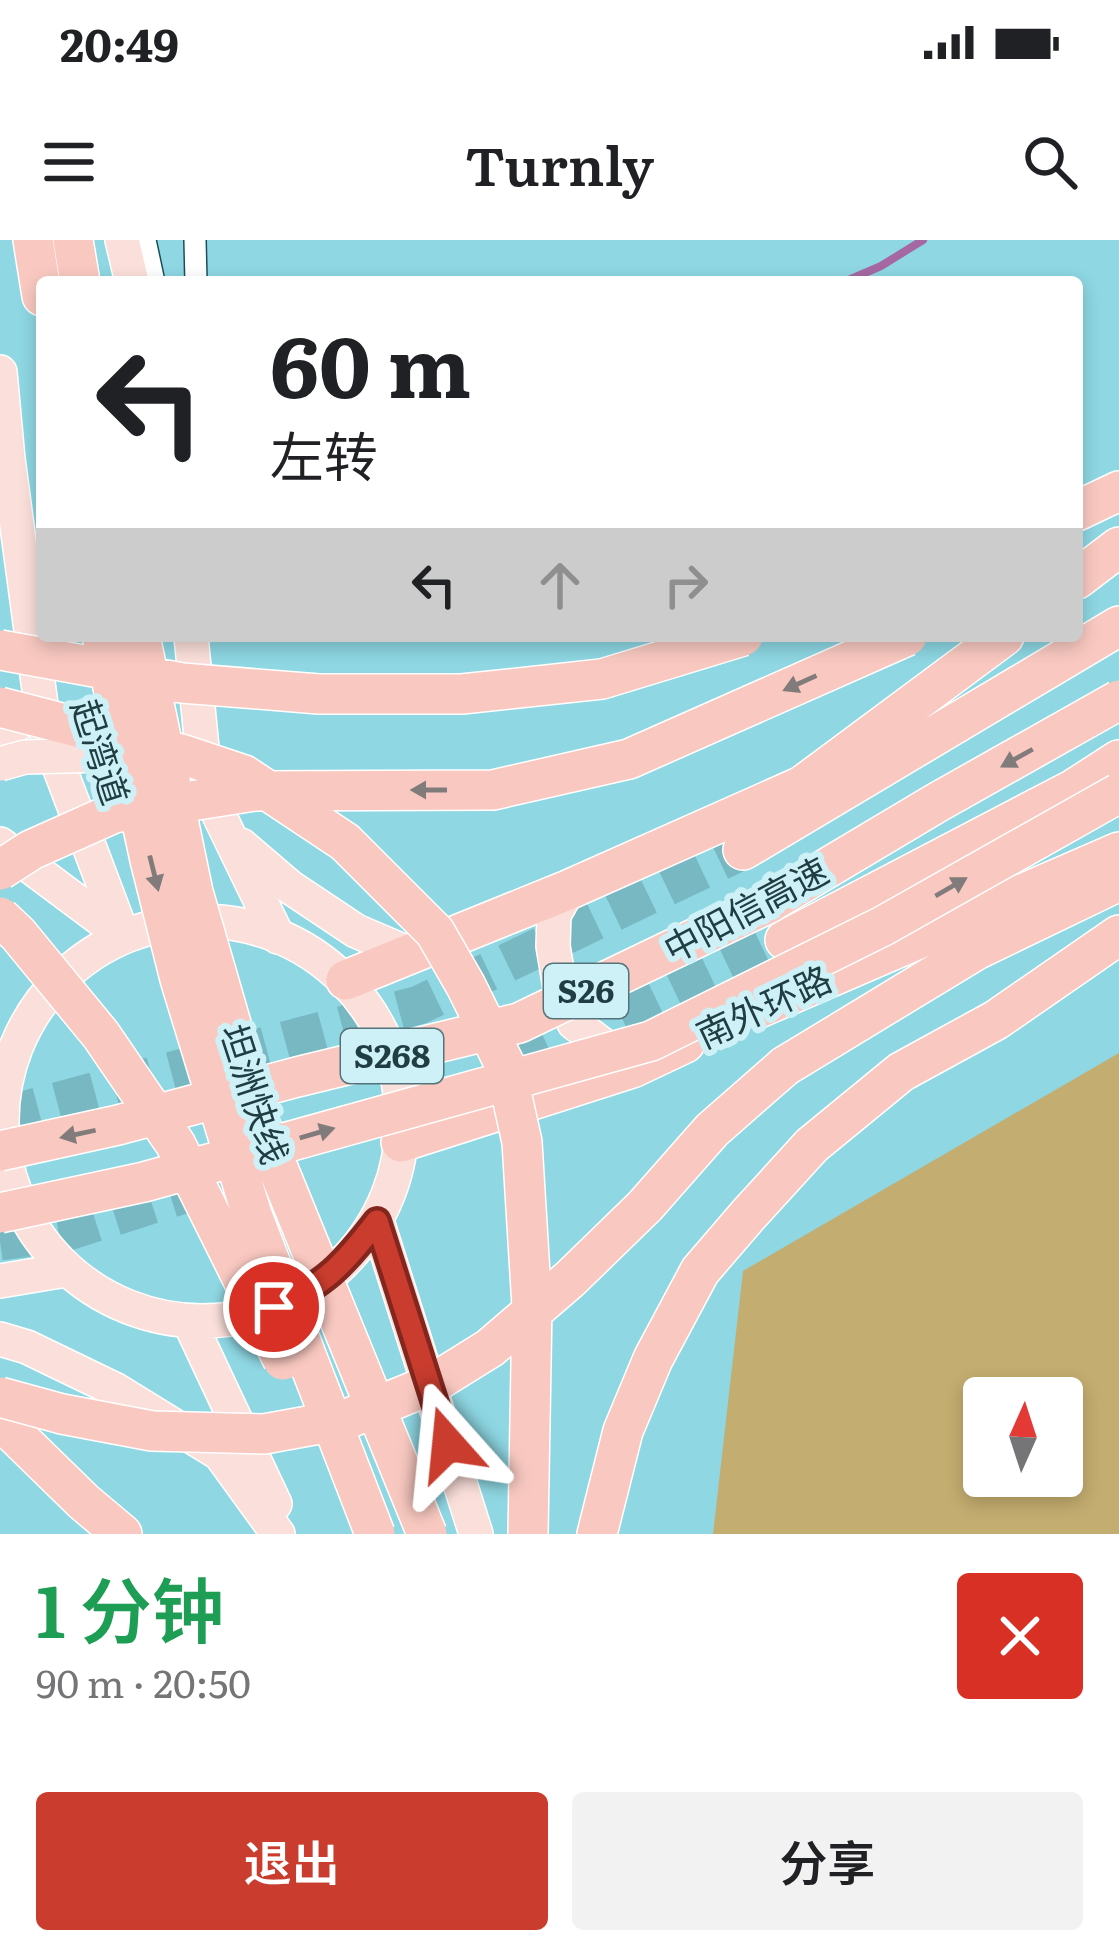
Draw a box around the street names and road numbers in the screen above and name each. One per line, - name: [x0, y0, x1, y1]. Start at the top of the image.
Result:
- street label: 起湾道: [60, 692, 144, 811]
- street label: 中阳信高速: [653, 842, 837, 973]
- street label: 南外环路: [686, 950, 839, 1059]
- road number: S26: [544, 964, 628, 1018]
- street label: 坦洲快线: [209, 1017, 304, 1170]
- road number: S268: [341, 1029, 443, 1083]

